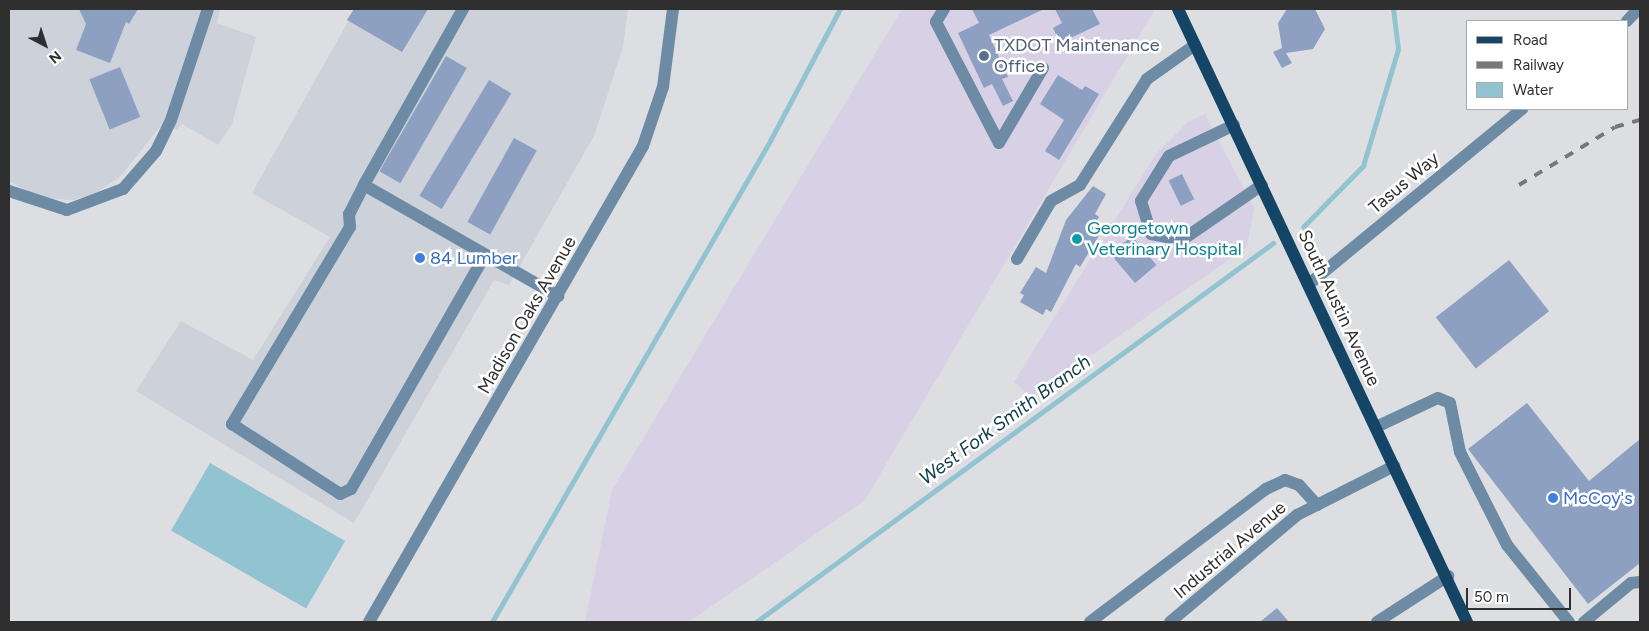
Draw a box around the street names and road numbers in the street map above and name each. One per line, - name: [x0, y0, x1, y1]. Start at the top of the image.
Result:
- street label: Tasus Way: [1365, 148, 1443, 218]
- street label: South Austin Avenue: [1293, 226, 1385, 390]
- street label: Madison Oaks Avenue: [473, 233, 581, 397]
- street label: Industrial Avenue: [1170, 497, 1290, 603]

